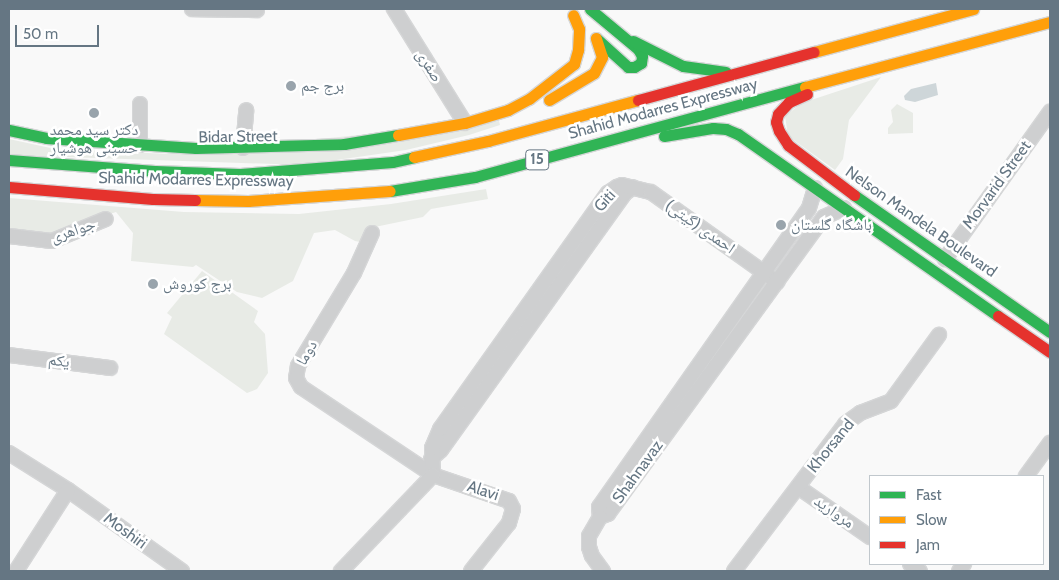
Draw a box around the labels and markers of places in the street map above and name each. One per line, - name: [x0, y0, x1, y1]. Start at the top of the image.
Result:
- place label: برج جم: [301, 76, 344, 96]
- marker: برج جم: [285, 80, 297, 92]
- marker: دکتر سید محمد حسینی هوشیار: [88, 107, 100, 119]
- place label: دکتر سید محمد حسینی هوشیار: [50, 120, 138, 158]
- place label: باشگاه گلستان: [791, 215, 872, 235]
- marker: باشگاه گلستان: [775, 219, 787, 231]
- place label: برج کوروش: [163, 274, 232, 294]
- marker: برج کوروش: [147, 278, 159, 290]

